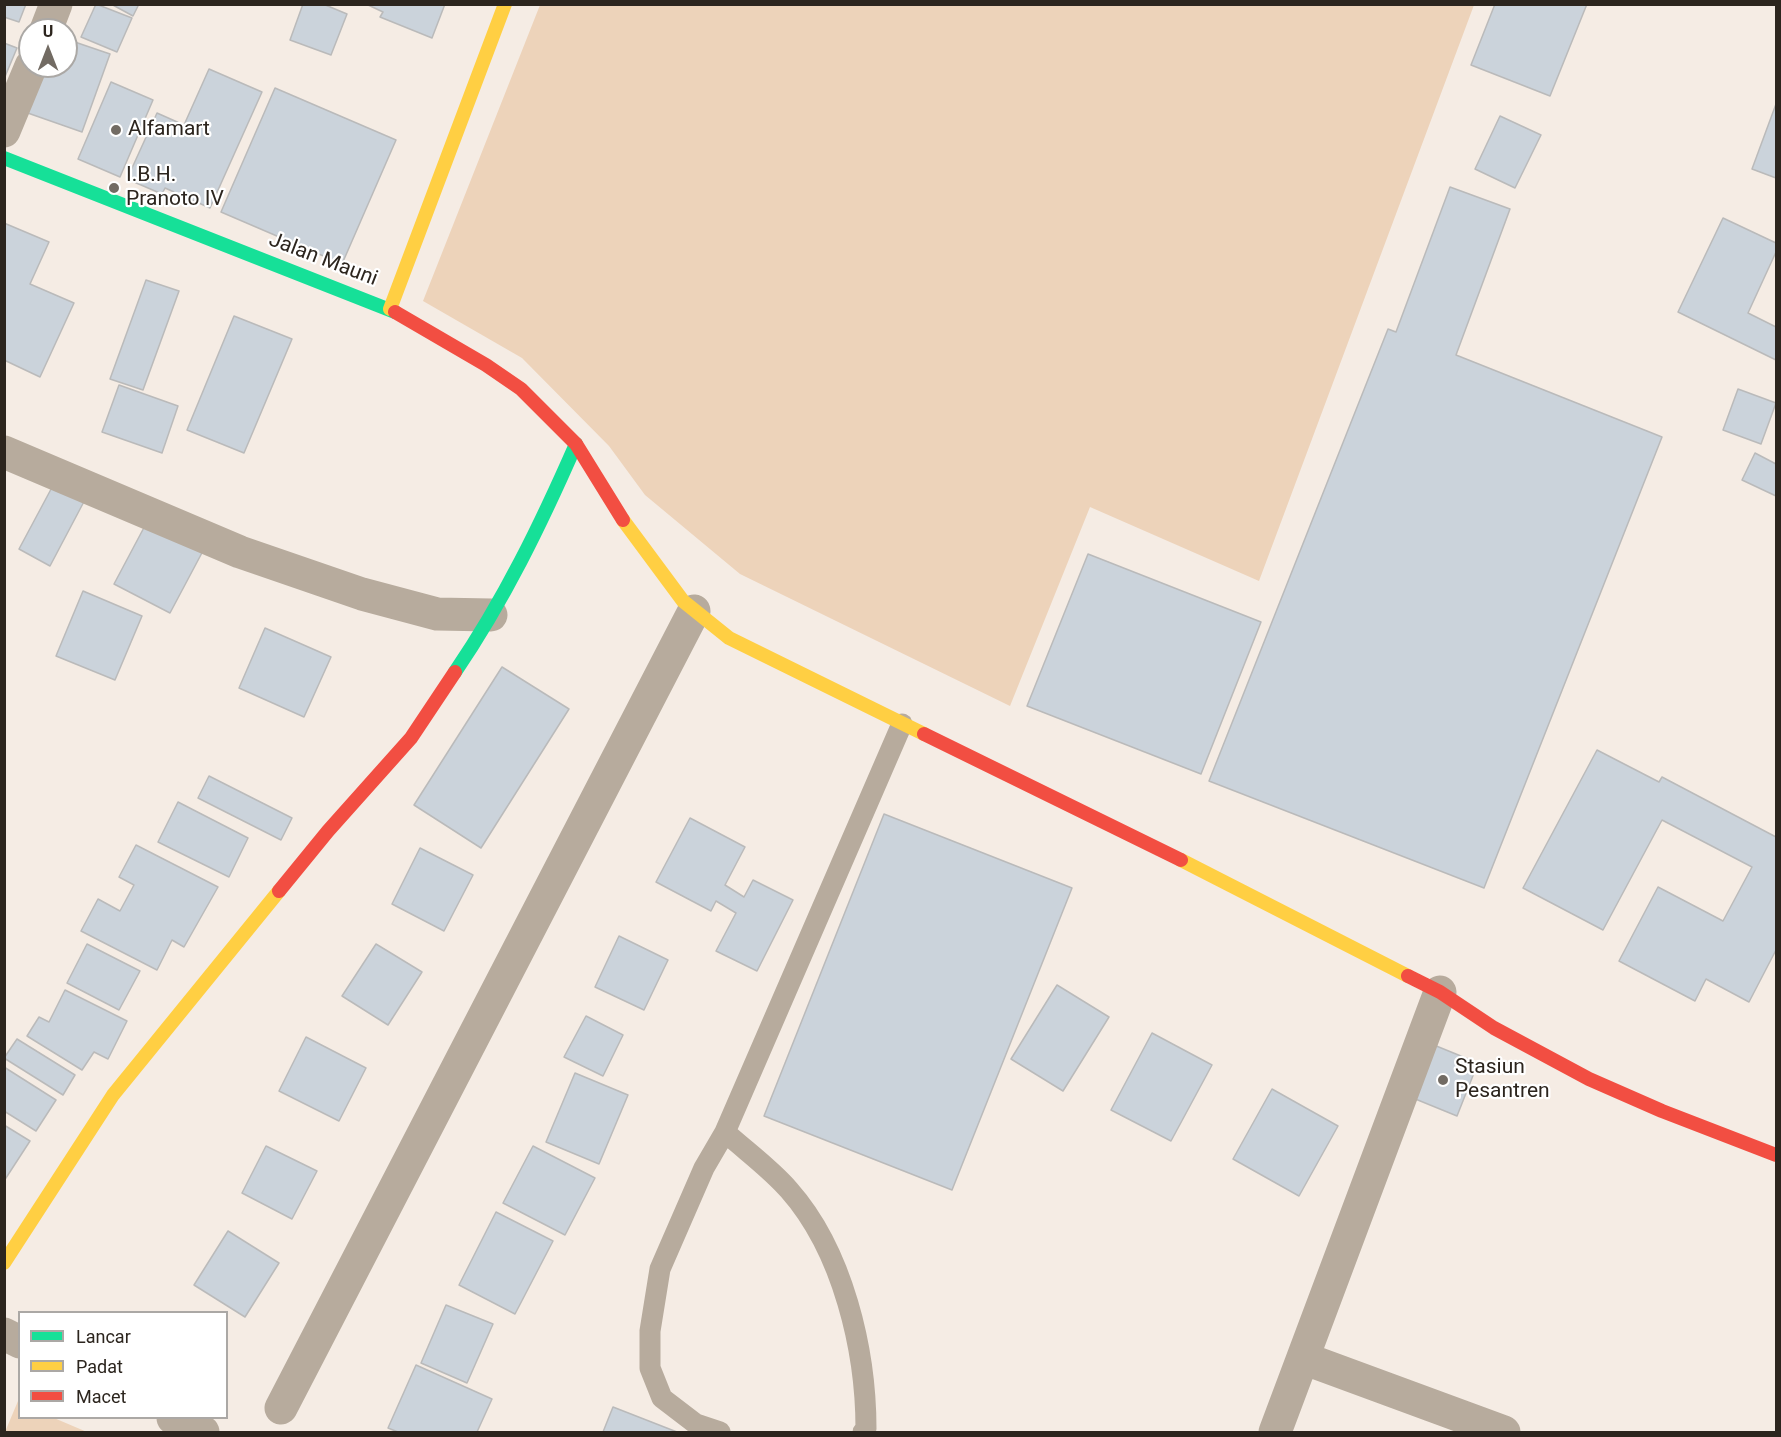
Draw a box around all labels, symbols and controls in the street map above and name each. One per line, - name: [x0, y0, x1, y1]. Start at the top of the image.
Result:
- north arrow: [18, 18, 78, 78]
- text: U: [43, 22, 53, 41]
- place label: Alfamart: [128, 117, 210, 143]
- marker: Alfamart: [109, 123, 123, 137]
- place label: I.B.H. Pranoto IV: [126, 163, 224, 213]
- marker: I.B.H. Pranoto IV: [107, 181, 121, 195]
- street label: Jalan Mauni: [265, 228, 381, 292]
- place label: Stasiun Pesantren: [1455, 1055, 1550, 1105]
- marker: Stasiun Pesantren: [1436, 1073, 1450, 1087]
- legend: [18, 1311, 228, 1419]
- text: Lancar: [76, 1326, 131, 1347]
- text: Padat: [76, 1356, 123, 1377]
- text: Macet: [76, 1386, 126, 1407]

